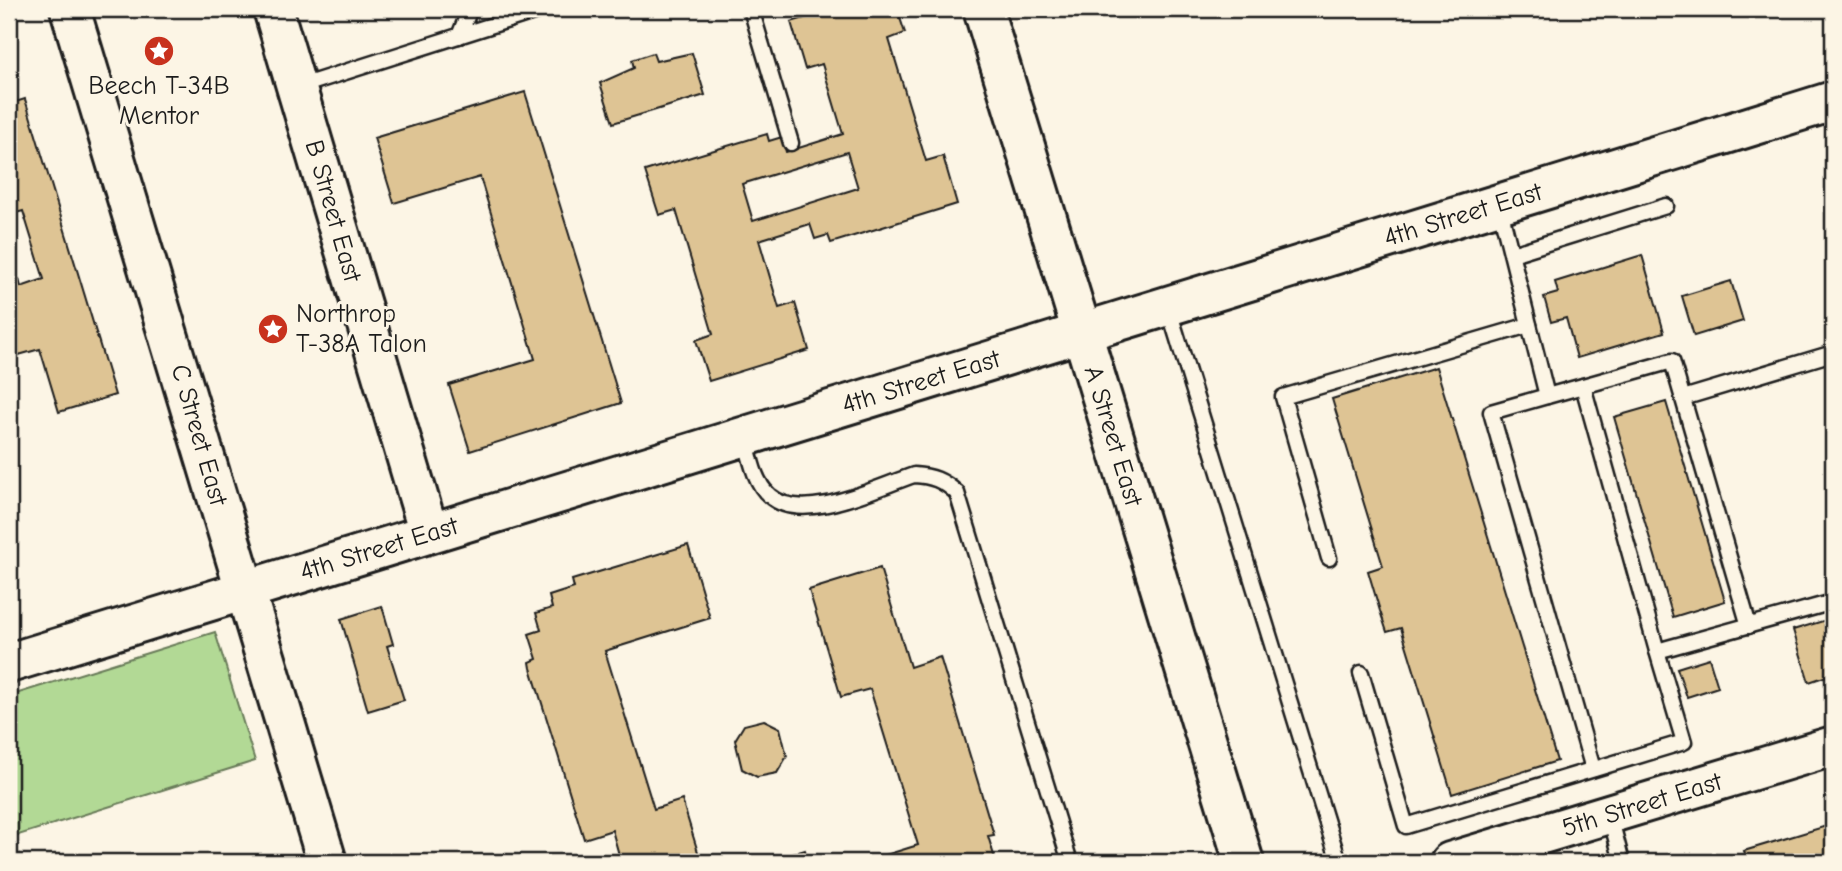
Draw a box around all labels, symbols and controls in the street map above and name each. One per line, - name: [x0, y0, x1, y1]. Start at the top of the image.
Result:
- place icon: Beech T-34B Mentor: [142, 34, 176, 68]
- place label: Beech T-34B Mentor: [88, 71, 230, 131]
- street label: B Street East: [298, 137, 368, 287]
- street label: 4th Street East: [1380, 176, 1547, 253]
- place label: Northrop T-38A Talon: [296, 299, 427, 359]
- place icon: Northrop T-38A Talon: [256, 312, 290, 346]
- street label: 4th Street East: [838, 343, 1005, 420]
- street label: C Street East: [164, 361, 234, 511]
- street label: A Street East: [1077, 362, 1149, 511]
- street label: 4th Street East: [296, 510, 463, 587]
- street label: 5th Street East: [1559, 766, 1727, 844]

